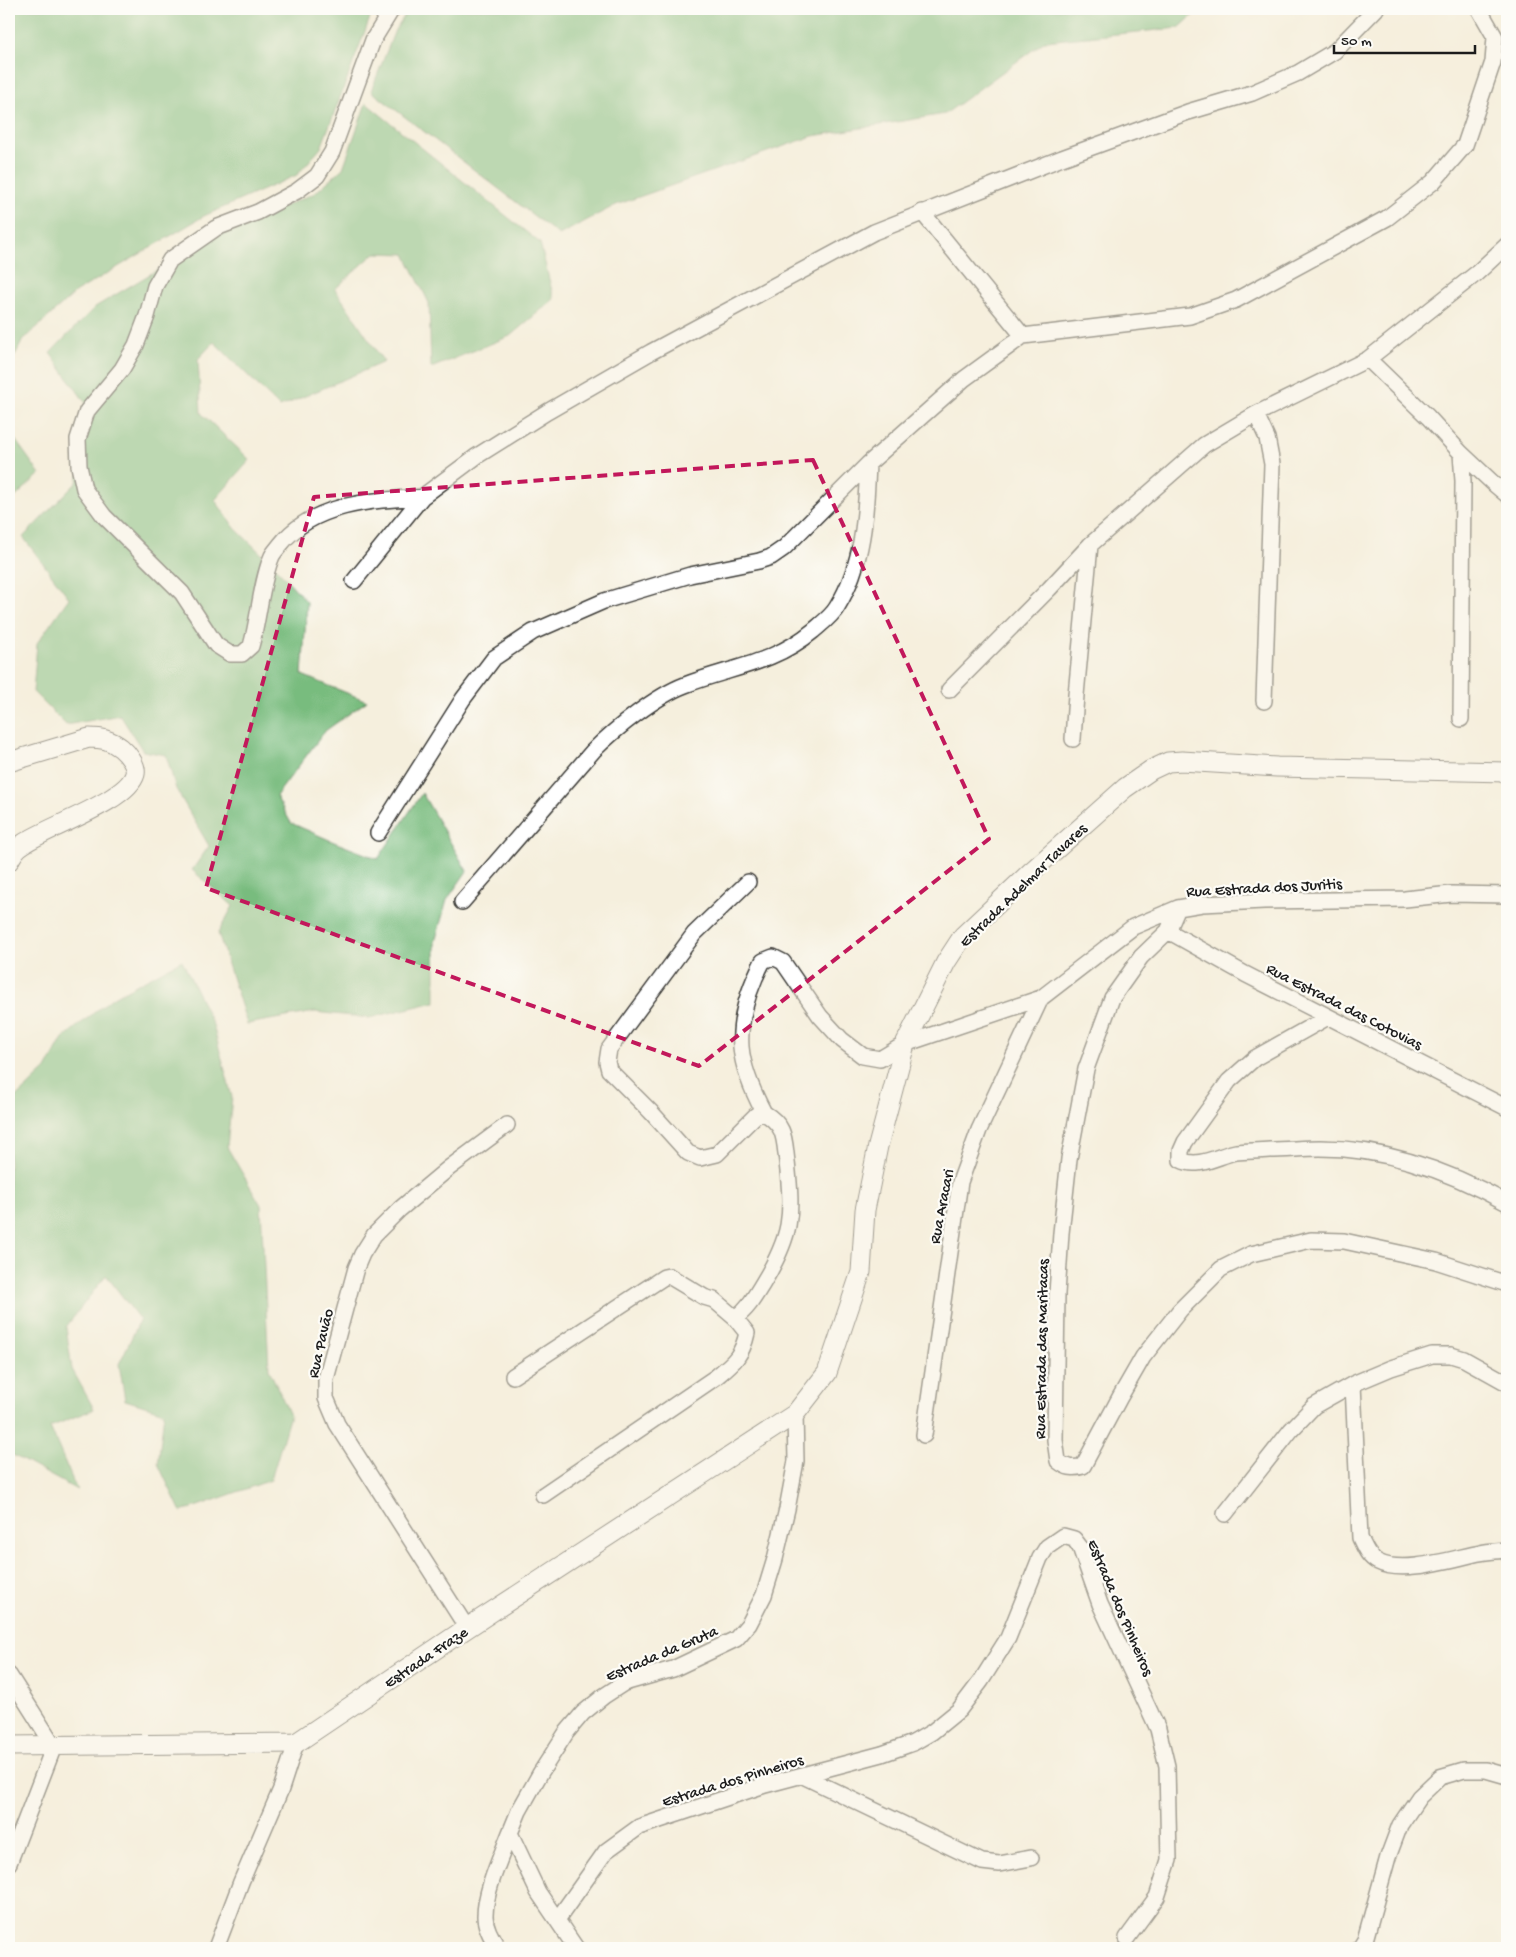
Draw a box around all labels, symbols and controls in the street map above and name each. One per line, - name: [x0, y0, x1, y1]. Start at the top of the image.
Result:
- scale bar: [1334, 22, 1475, 54]
- text: 50 m: [1341, 33, 1372, 51]
- street label: Estrada Adelmar Tavares: [957, 820, 1093, 952]
- street label: Rua Estrada dos Juritis: [1186, 876, 1344, 903]
- street label: Rua Estrada das Cotovias: [1262, 960, 1426, 1056]
- street label: Rua Aracari: [927, 1168, 960, 1246]
- street label: Rua Estrada das Maritacas: [1032, 1258, 1055, 1439]
- street label: Rua Pavão: [305, 1307, 340, 1380]
- street label: Estrada dos Pinheiros: [1081, 1537, 1157, 1680]
- street label: Estrada Fraze: [381, 1623, 473, 1694]
- street label: Estrada da Gruta: [604, 1623, 722, 1687]
- street label: Estrada dos Pinheiros: [660, 1752, 807, 1813]

